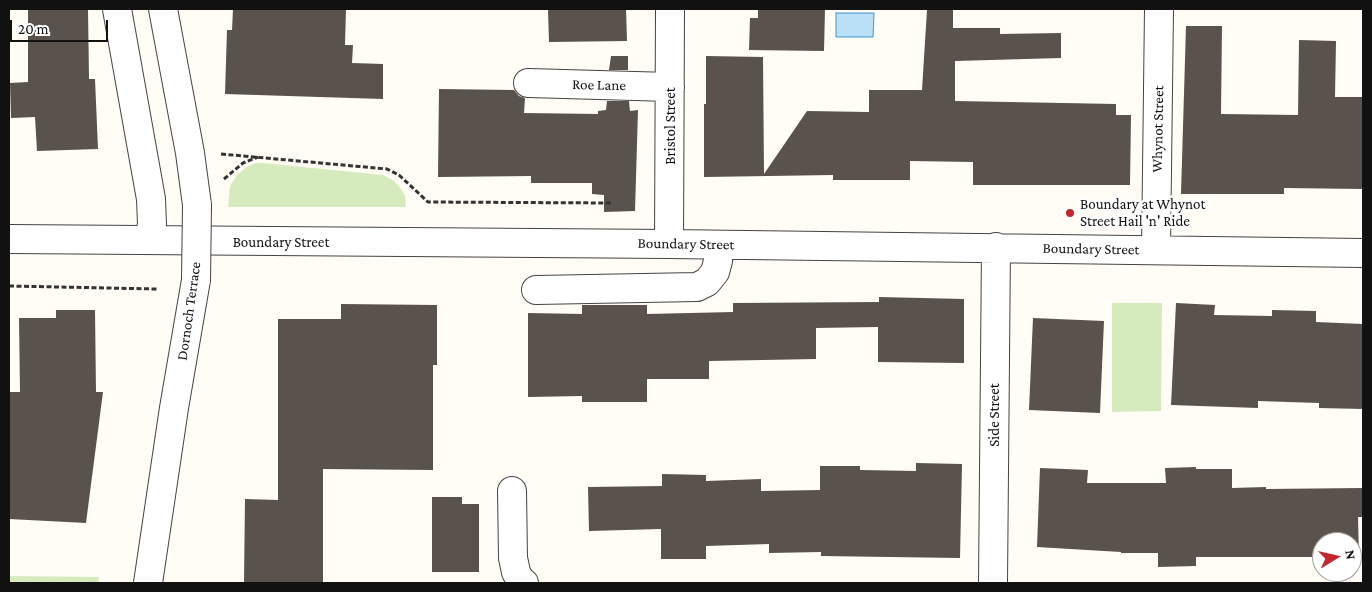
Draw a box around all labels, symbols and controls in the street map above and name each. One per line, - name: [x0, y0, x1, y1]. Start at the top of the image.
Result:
- scale bar: [12, 10, 110, 42]
- text: 20 m: [18, 21, 49, 37]
- street label: Roe Lane: [572, 76, 626, 94]
- street label: Whynot Street: [1148, 85, 1168, 173]
- street label: Bristol Street: [661, 87, 679, 165]
- place label: Boundary at Whynot Street Hail 'n' Ride: [1080, 195, 1206, 230]
- marker: Boundary at Whynot Street Hail 'n' Ride: [1064, 207, 1076, 219]
- street label: Boundary Street: [233, 233, 329, 251]
- street label: Boundary Street: [637, 234, 735, 254]
- street label: Boundary Street: [1042, 239, 1140, 259]
- street label: Dornoch Terrace: [173, 260, 205, 362]
- street label: Side Street: [985, 383, 1003, 447]
- north arrow: [1312, 532, 1362, 582]
- text: N: [1342, 549, 1359, 561]

